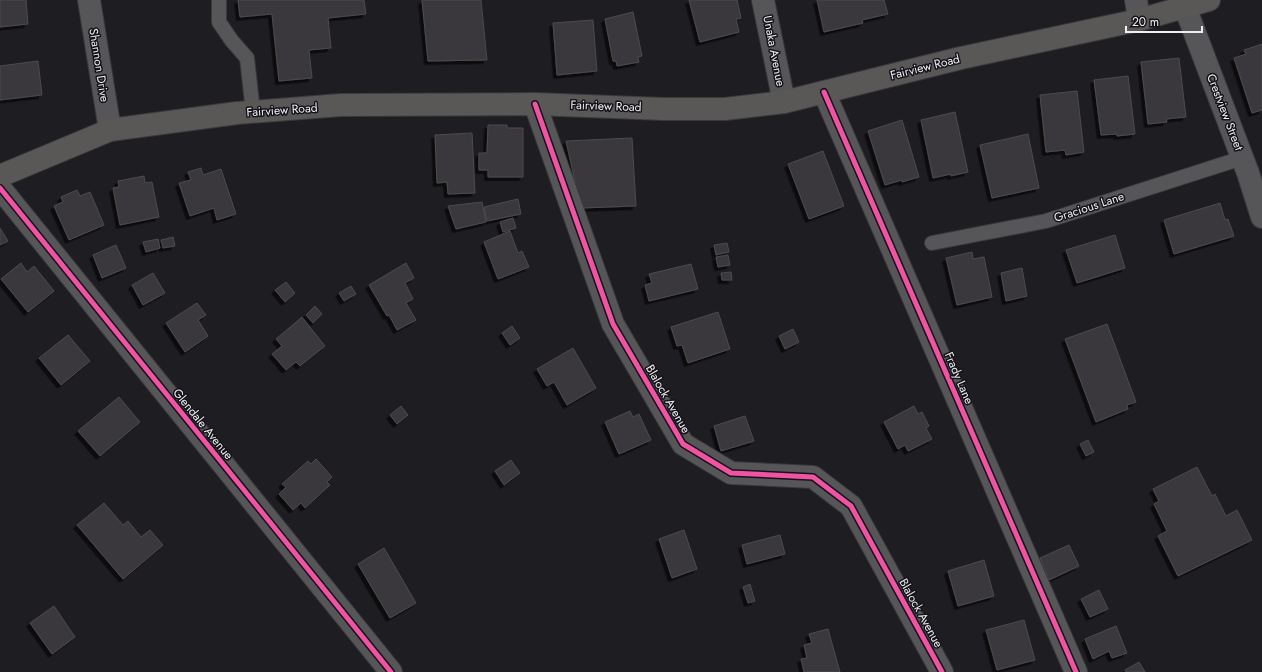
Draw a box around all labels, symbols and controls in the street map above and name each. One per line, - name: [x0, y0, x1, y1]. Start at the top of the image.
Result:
- scale bar: [1126, 8, 1202, 34]
- text: 20 m: [1132, 13, 1159, 31]
- street label: Unaka Avenue: [758, 14, 790, 88]
- street label: Shannon Drive: [84, 27, 114, 103]
- street label: Fairview Road: [888, 50, 962, 84]
- street label: Crestview Street: [1202, 71, 1248, 153]
- street label: Fairview Road: [570, 96, 642, 116]
- street label: Fairview Road: [246, 99, 318, 121]
- street label: Gracious Lane: [1052, 187, 1126, 227]
- street label: Frady Lane: [940, 349, 978, 407]
- street label: Blalock Avenue: [641, 361, 695, 437]
- street label: Glendale Avenue: [169, 384, 237, 464]
- street label: Blalock Avenue: [895, 575, 947, 651]

